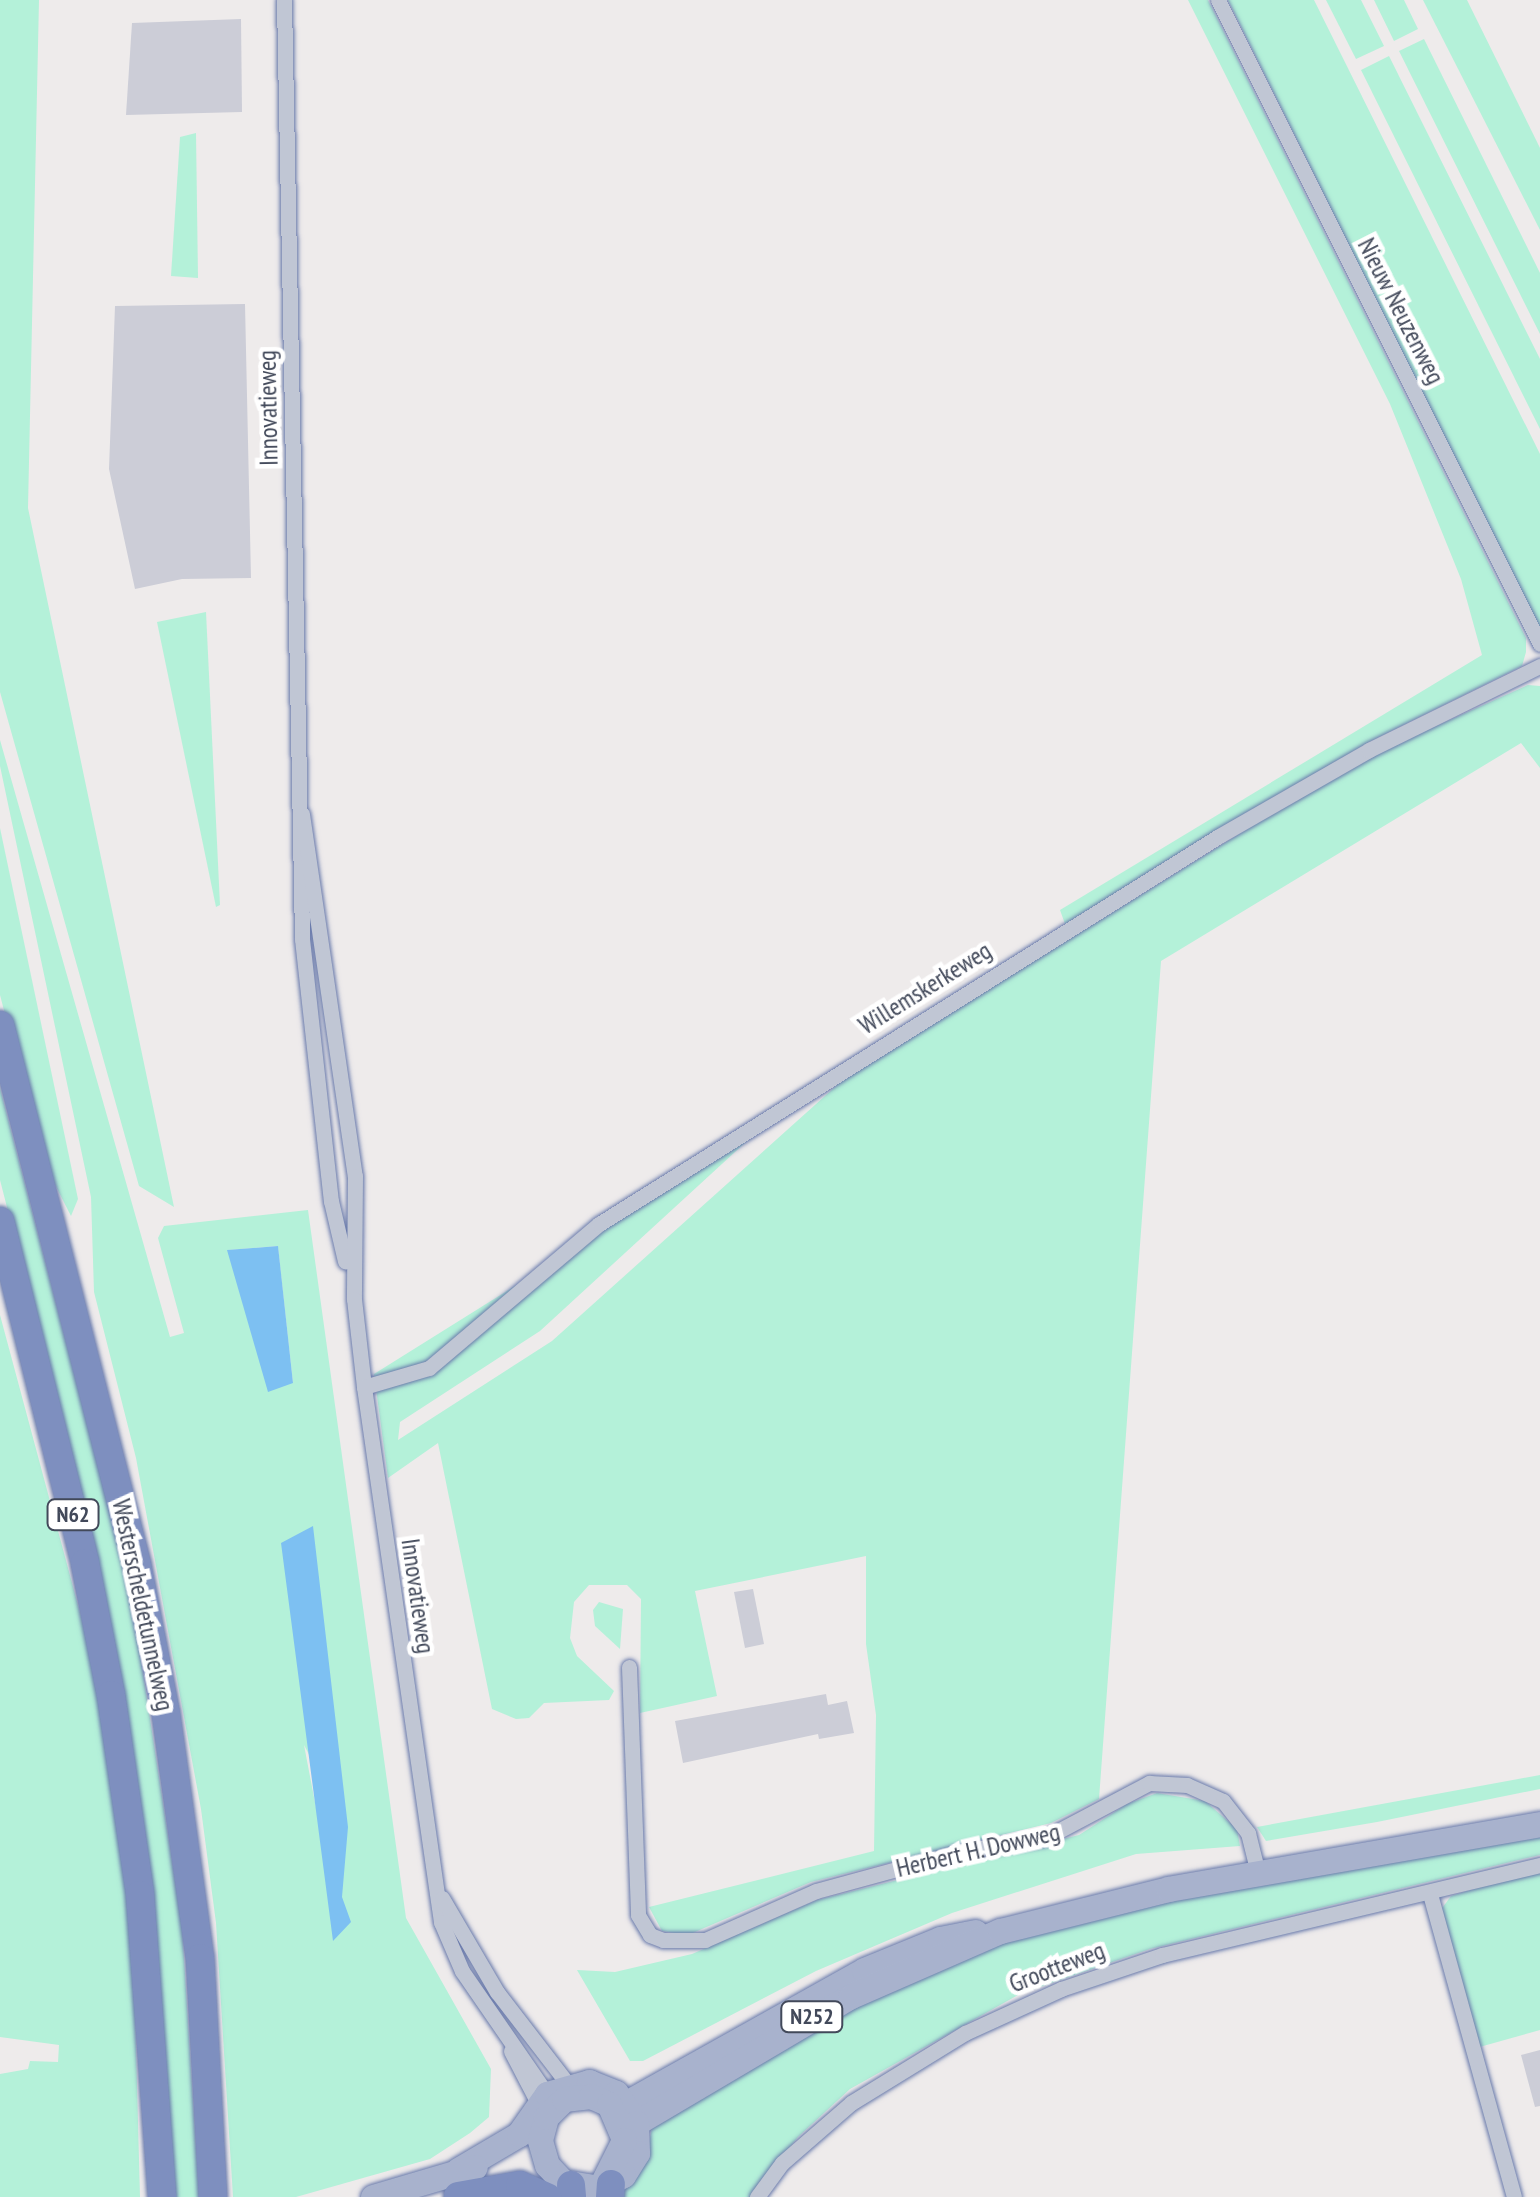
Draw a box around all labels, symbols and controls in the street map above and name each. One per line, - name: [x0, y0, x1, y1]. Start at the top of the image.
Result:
- street label: Nieuw Neuzenweg: [1351, 233, 1451, 389]
- street label: Innovatieweg: [252, 350, 284, 466]
- street label: Willemskerkeweg: [853, 935, 997, 1041]
- street label: Westerscheldetunnelweg: [106, 1497, 180, 1713]
- road number: N62: [46, 1498, 100, 1532]
- street label: Innovatieweg: [395, 1537, 441, 1655]
- street label: Herbert H. Dowweg: [892, 1816, 1064, 1884]
- street label: Grootteweg: [1005, 1935, 1109, 1999]
- road number: N252: [780, 2000, 844, 2034]

